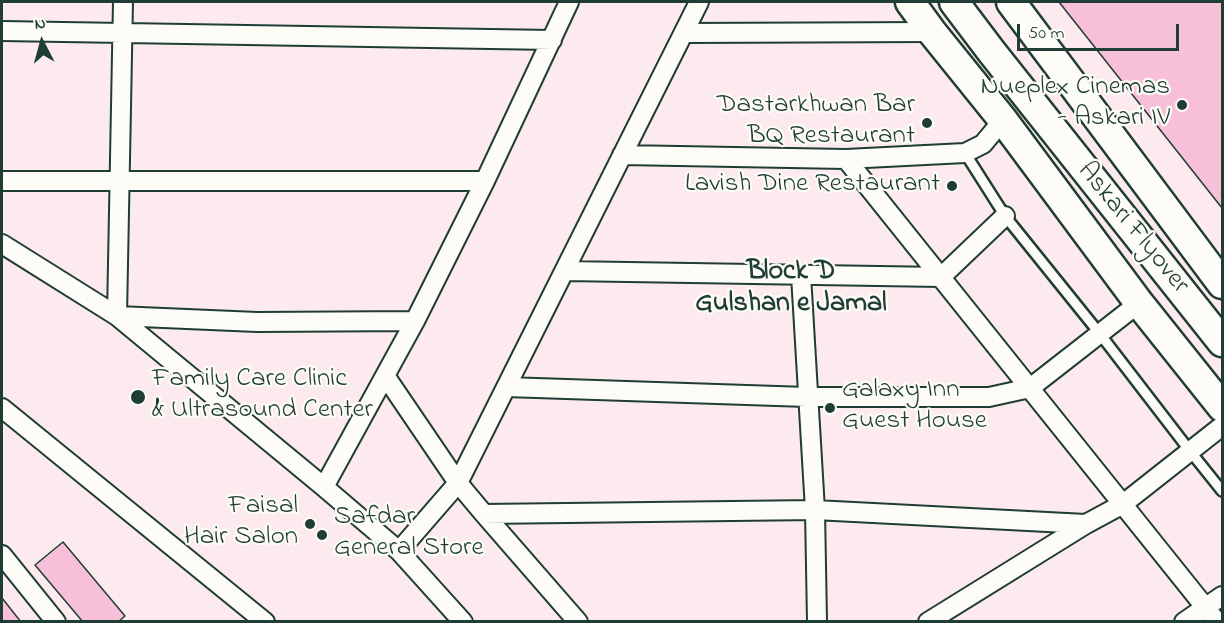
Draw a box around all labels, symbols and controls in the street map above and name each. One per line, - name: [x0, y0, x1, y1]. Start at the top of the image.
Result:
- north arrow: [12, 12, 72, 72]
- text: N: [33, 12, 47, 37]
- scale bar: [1020, 12, 1182, 50]
- text: 50 m: [1028, 21, 1065, 47]
- place label: Nueplex Cinemas - Askari IV: [981, 73, 1170, 136]
- place label: Dastarkhwan Bar BQ Restaurant: [717, 91, 915, 154]
- marker: Nueplex Cinemas - Askari IV: [1175, 98, 1189, 112]
- marker: Dastarkhwan Bar BQ Restaurant: [920, 116, 934, 130]
- street label: Askari Flyover: [1069, 156, 1195, 302]
- place label: Lavish Dine Restaurant: [685, 170, 940, 202]
- marker: Lavish Dine Restaurant: [945, 179, 959, 193]
- district label: Block D Gulshan e Jamal: [695, 256, 887, 322]
- place label: Family Care Clinic & Ultrasound Center: [152, 365, 373, 428]
- place label: Galaxy Inn Guest House: [842, 376, 987, 439]
- marker: Family Care Clinic & Ultrasound Center: [129, 388, 147, 406]
- marker: Galaxy Inn Guest House: [823, 401, 837, 415]
- place label: Faisal Hair Salon: [184, 492, 298, 555]
- place label: Safdar General Store: [334, 503, 484, 566]
- marker: Faisal Hair Salon: [303, 517, 317, 531]
- marker: Safdar General Store: [315, 528, 329, 542]

